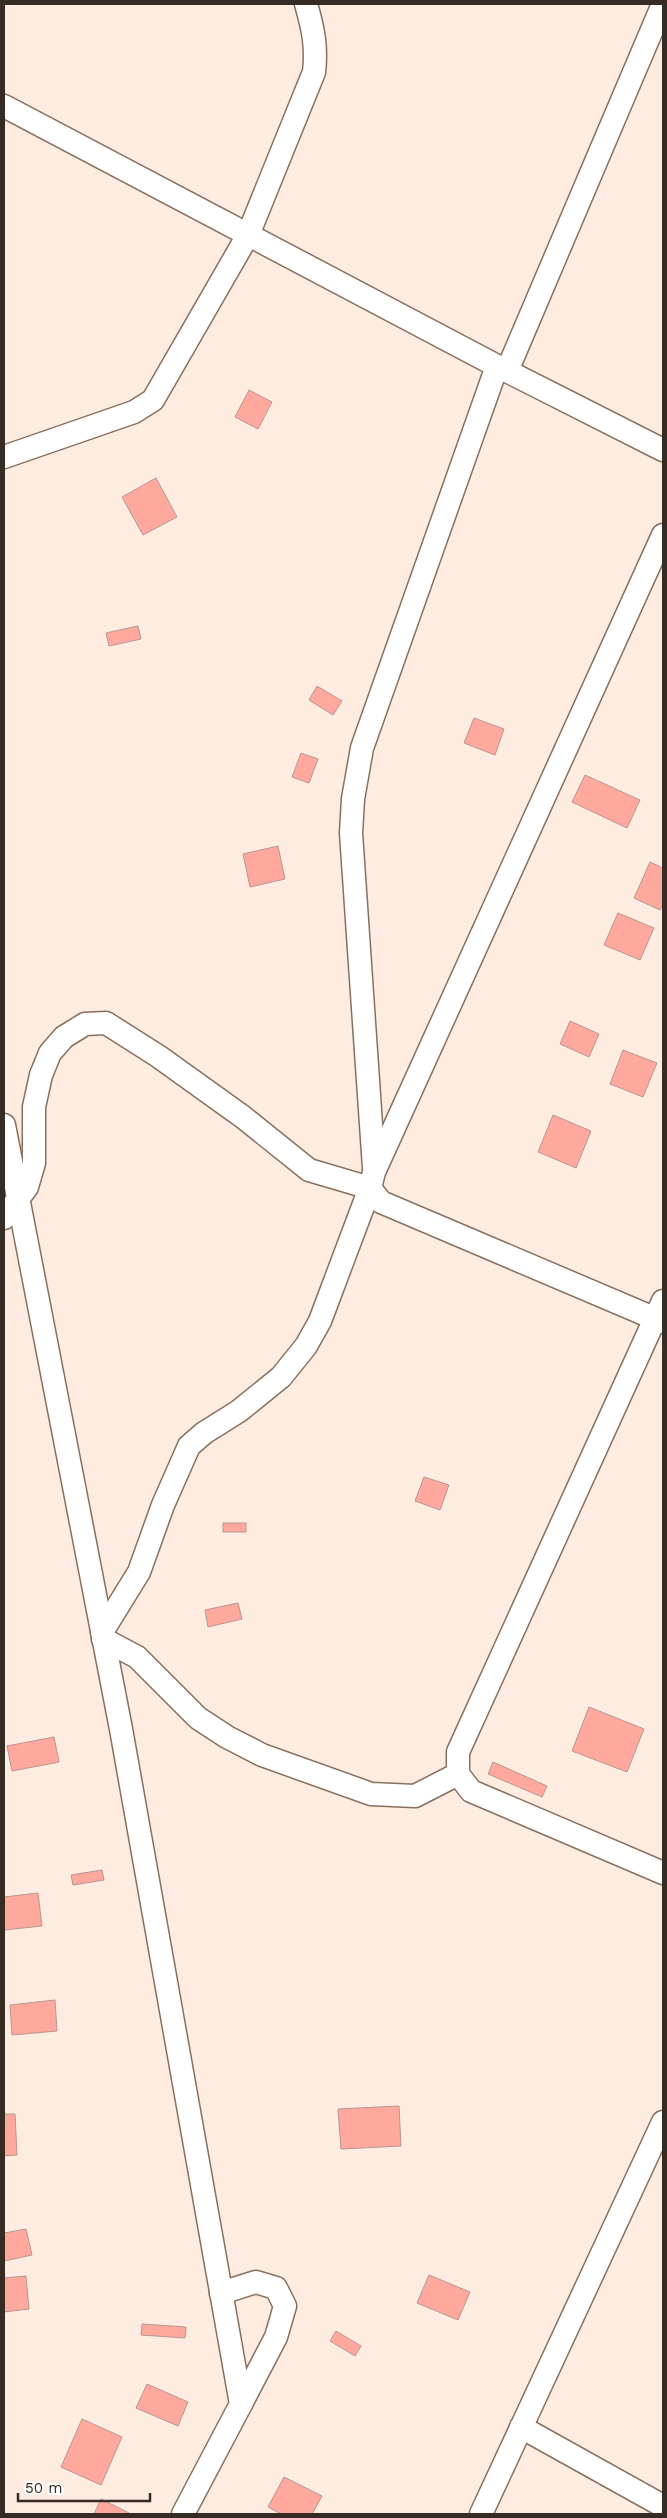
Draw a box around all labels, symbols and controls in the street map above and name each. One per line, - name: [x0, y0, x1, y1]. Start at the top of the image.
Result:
- scale bar: [18, 2470, 150, 2502]
- text: 50 m: [25, 2479, 62, 2497]

